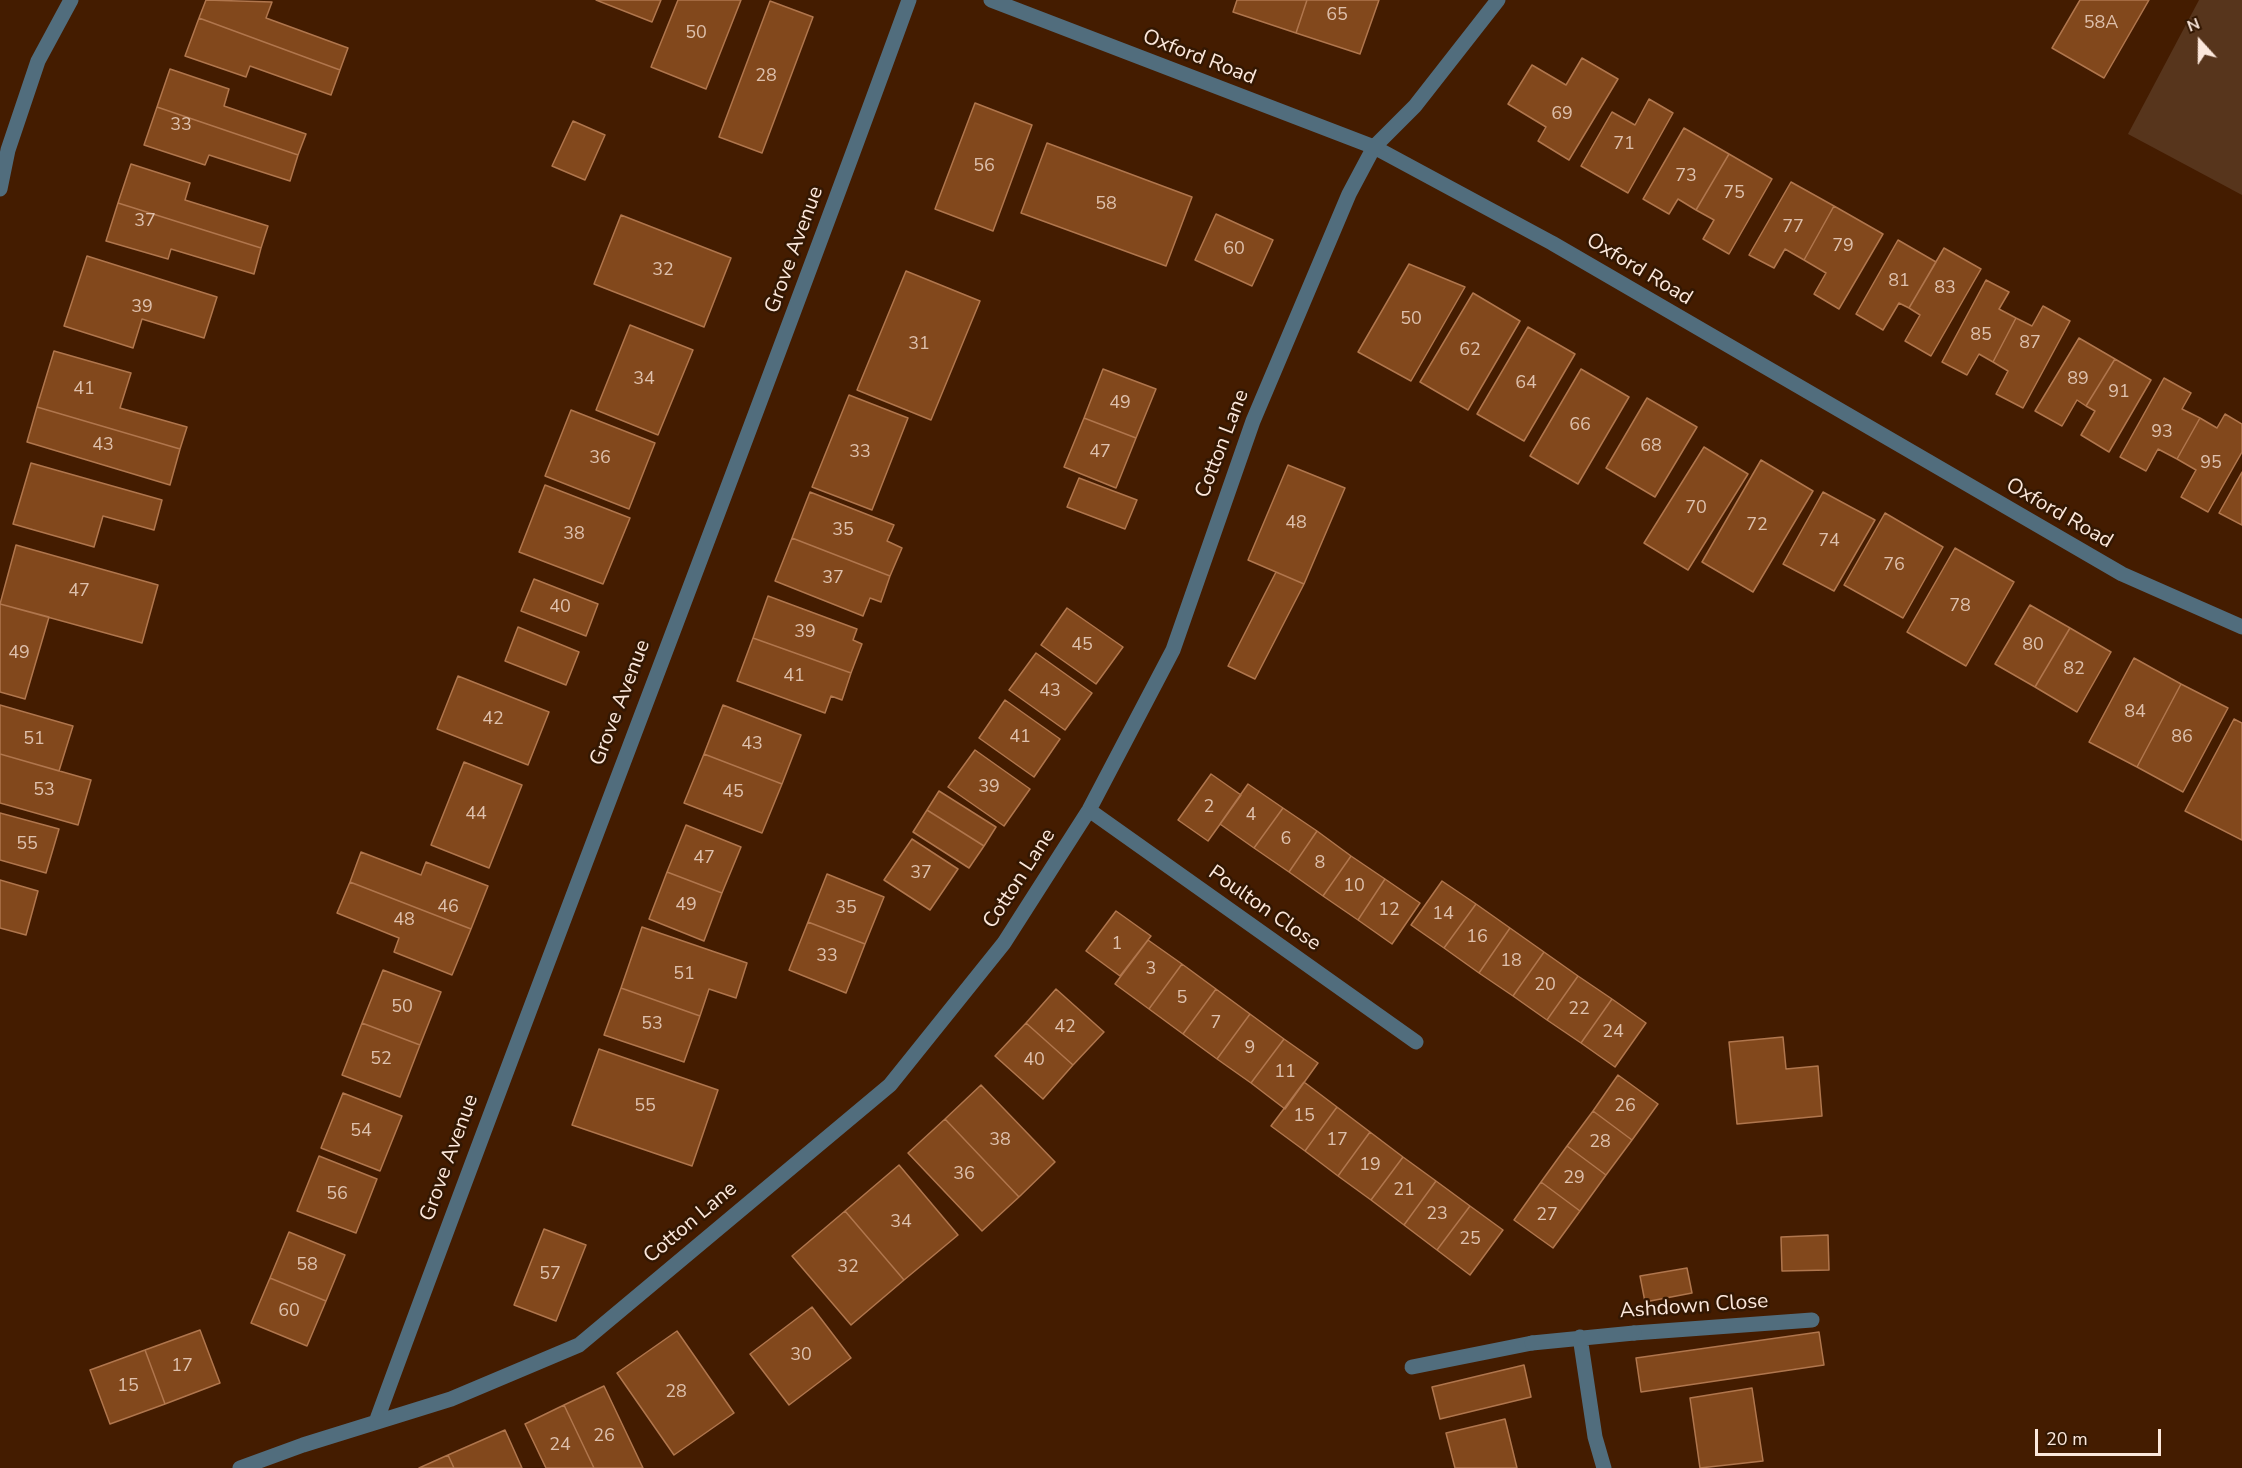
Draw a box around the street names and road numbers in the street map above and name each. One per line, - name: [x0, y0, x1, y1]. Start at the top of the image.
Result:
- street label: Oxford Road: [1139, 25, 1259, 91]
- street label: Grove Avenue: [760, 183, 830, 317]
- street label: Oxford Road: [1581, 228, 1697, 312]
- street label: Cotton Lane: [1191, 386, 1255, 502]
- street label: Oxford Road: [2001, 473, 2117, 555]
- street label: Grove Avenue: [585, 636, 657, 770]
- street label: Cotton Lane: [978, 824, 1062, 934]
- street label: Poulton Close: [1203, 861, 1325, 957]
- street label: Grove Avenue: [415, 1091, 485, 1225]
- street label: Cotton Lane: [639, 1177, 743, 1269]
- street label: Ashdown Close: [1619, 1289, 1769, 1325]

